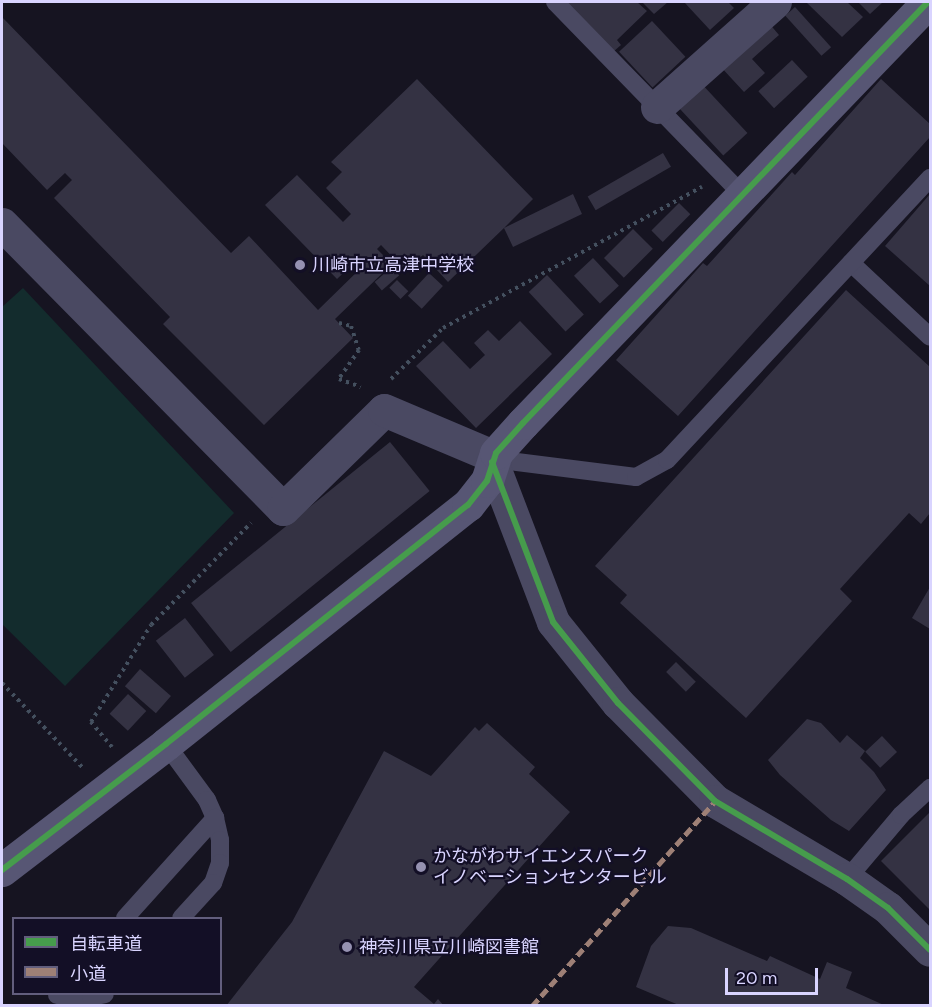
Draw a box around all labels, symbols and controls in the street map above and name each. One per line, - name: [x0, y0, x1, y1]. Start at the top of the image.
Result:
- place label: 川崎市立高津中学校: [312, 254, 474, 276]
- marker: 川崎市立高津中学校: [293, 258, 307, 272]
- place label: かながわサイエンスパーク イノベーションセンタービル: [433, 846, 667, 888]
- marker: かながわサイエンスパーク イノベーションセンタービル: [414, 860, 428, 874]
- legend: [12, 917, 222, 995]
- text: 自転車道: [70, 933, 142, 955]
- place label: 神奈川県立川崎図書館: [359, 936, 539, 958]
- marker: 神奈川県立川崎図書館: [340, 940, 354, 954]
- scale bar: [728, 956, 821, 994]
- text: 小道: [70, 963, 106, 985]
- text: 20 m: [736, 967, 777, 989]

